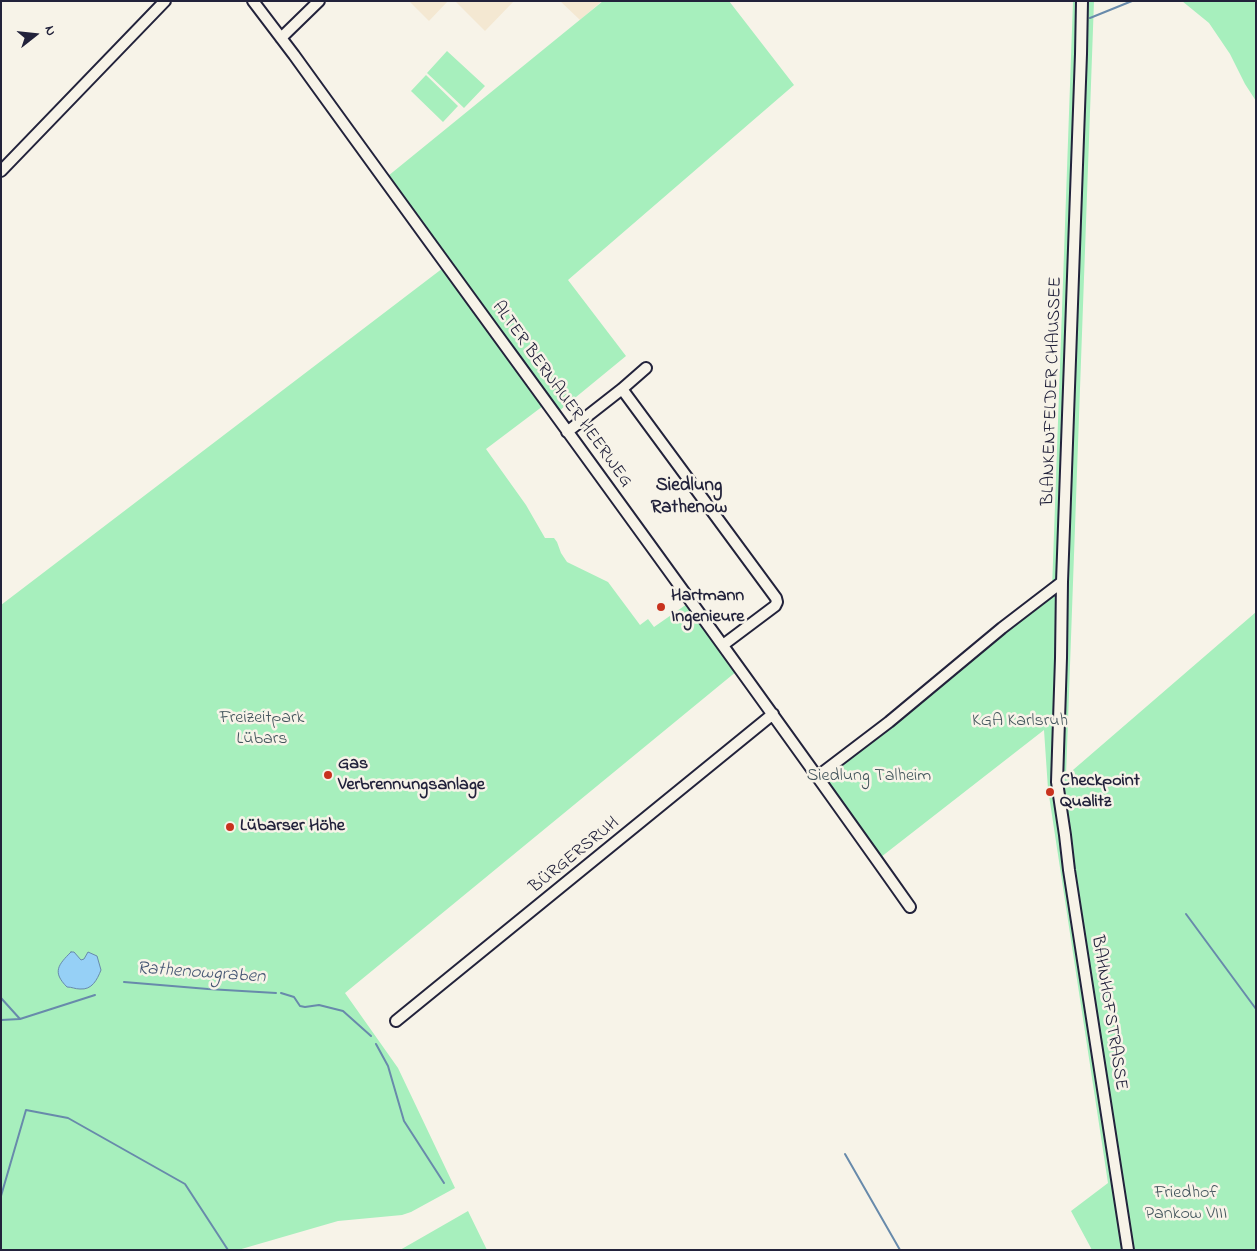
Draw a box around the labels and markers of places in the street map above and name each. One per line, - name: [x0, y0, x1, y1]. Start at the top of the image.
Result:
- place label: Hartmann Ingenieure: [671, 586, 744, 628]
- marker: Hartmann Ingenieure: [655, 601, 667, 613]
- place label: Gas Verbrennungsanlage: [338, 754, 485, 796]
- marker: Gas Verbrennungsanlage: [322, 769, 334, 781]
- place label: Checkpoint Qualitz: [1060, 771, 1140, 814]
- marker: Checkpoint Qualitz: [1044, 786, 1056, 798]
- place label: Lübarser Höhe: [240, 816, 345, 838]
- marker: Lübarser Höhe: [224, 821, 236, 833]

